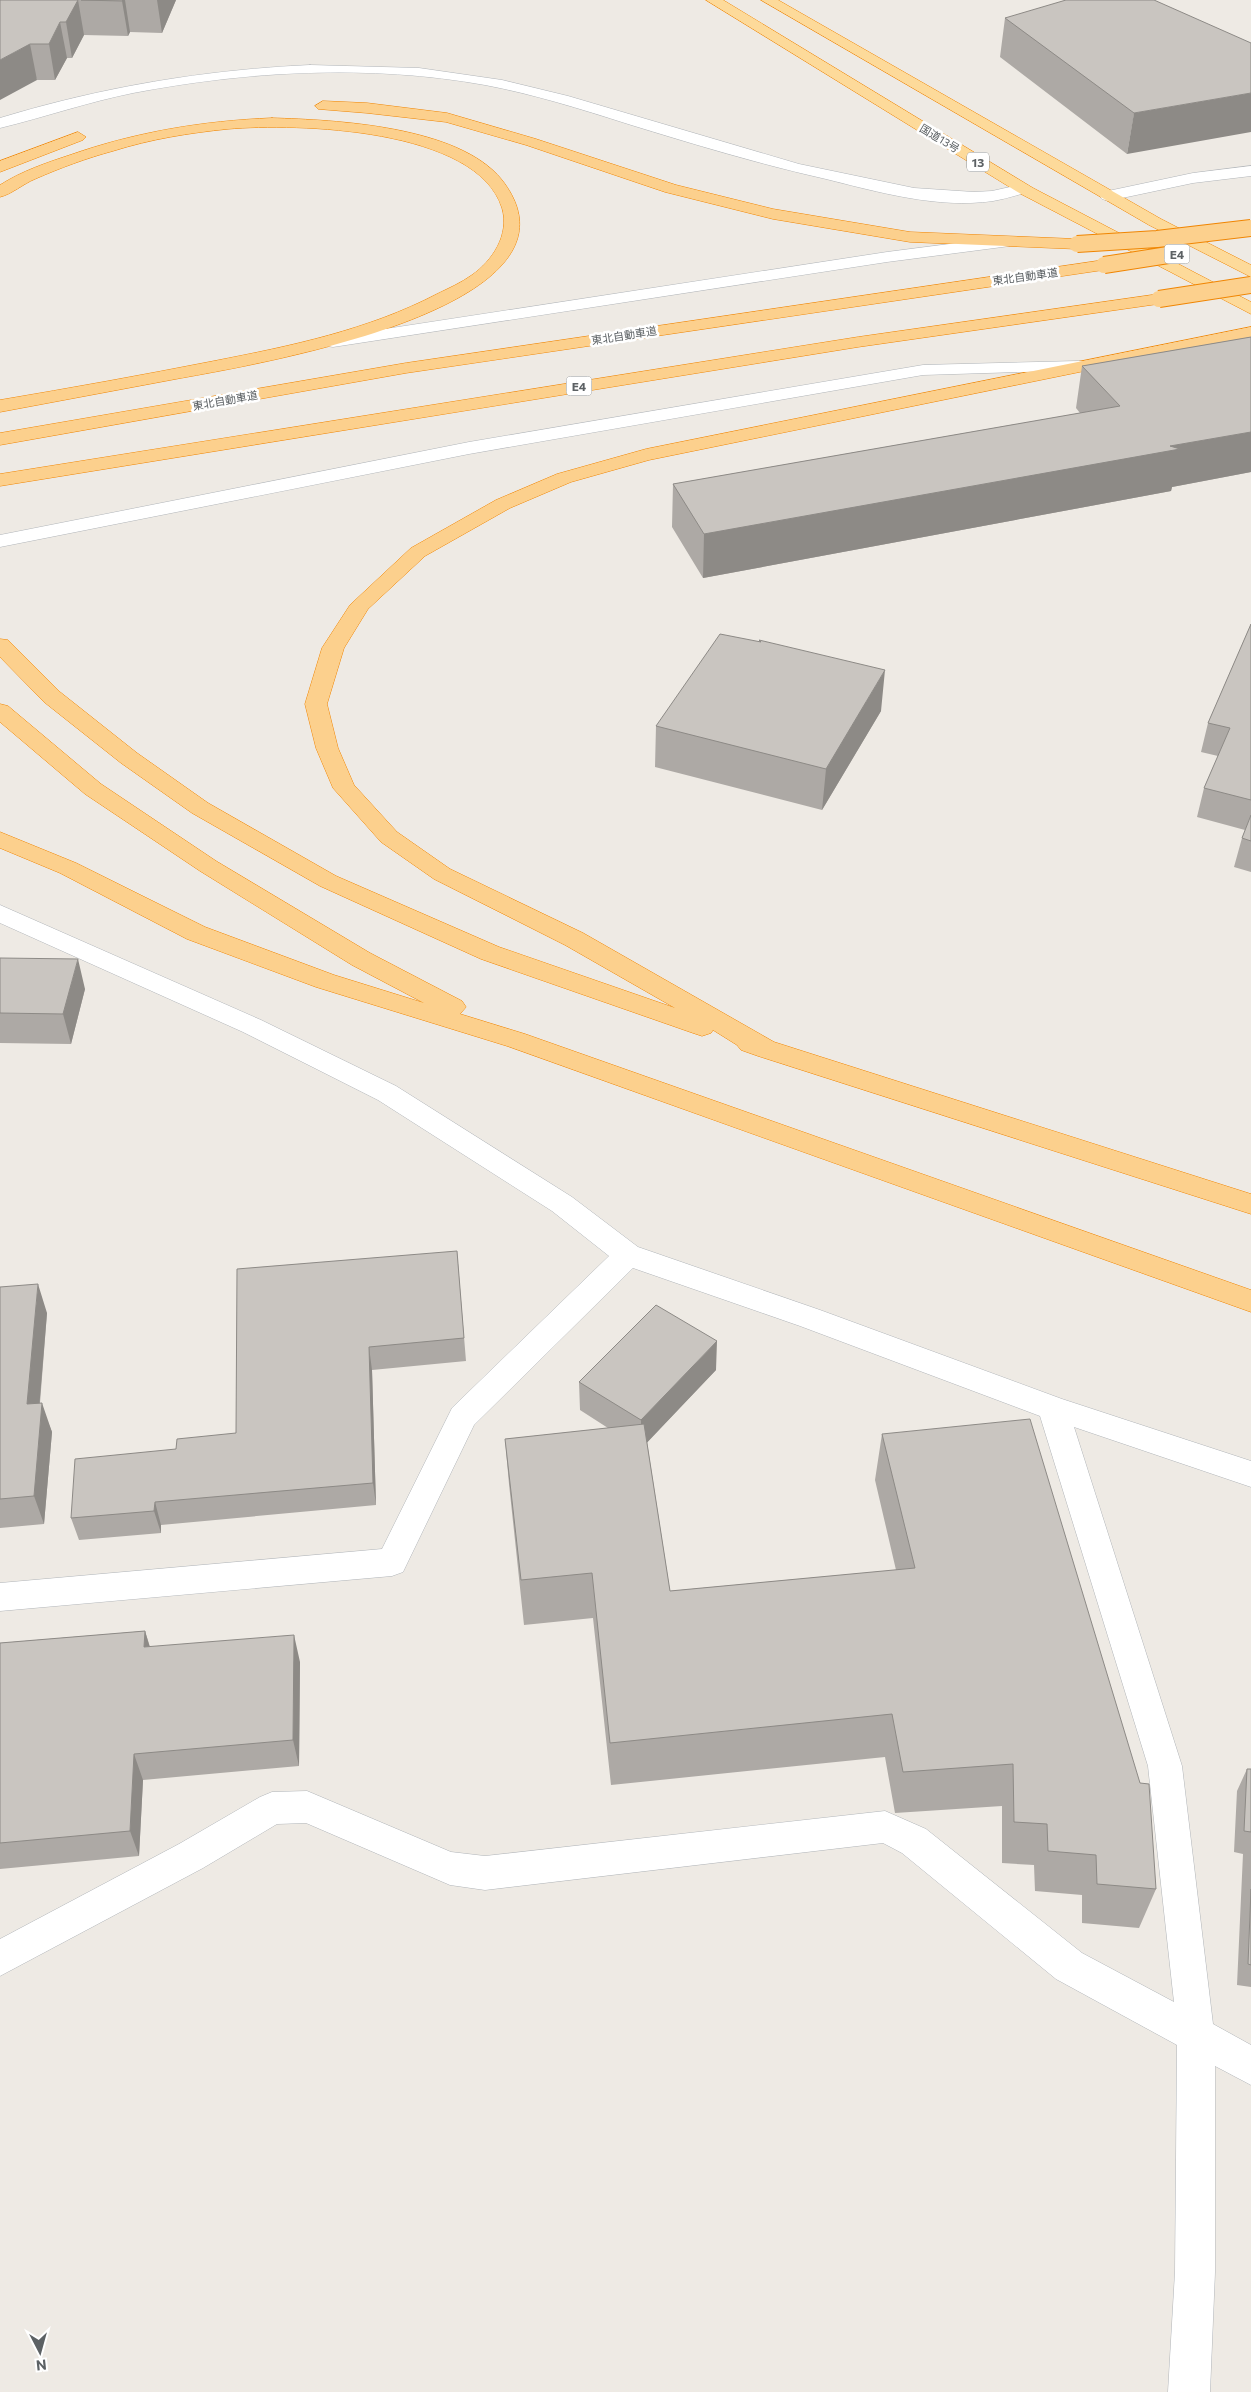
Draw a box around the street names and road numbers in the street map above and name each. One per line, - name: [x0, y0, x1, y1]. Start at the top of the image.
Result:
- street label: 国道13号: [918, 121, 962, 155]
- road number: 13: [967, 152, 989, 172]
- road number: E4: [1164, 244, 1190, 264]
- street label: 東北自動車道: [991, 265, 1059, 287]
- street label: 東北自動車道: [590, 323, 658, 347]
- road number: E4: [566, 376, 592, 396]
- street label: 東北自動車道: [191, 388, 259, 412]

